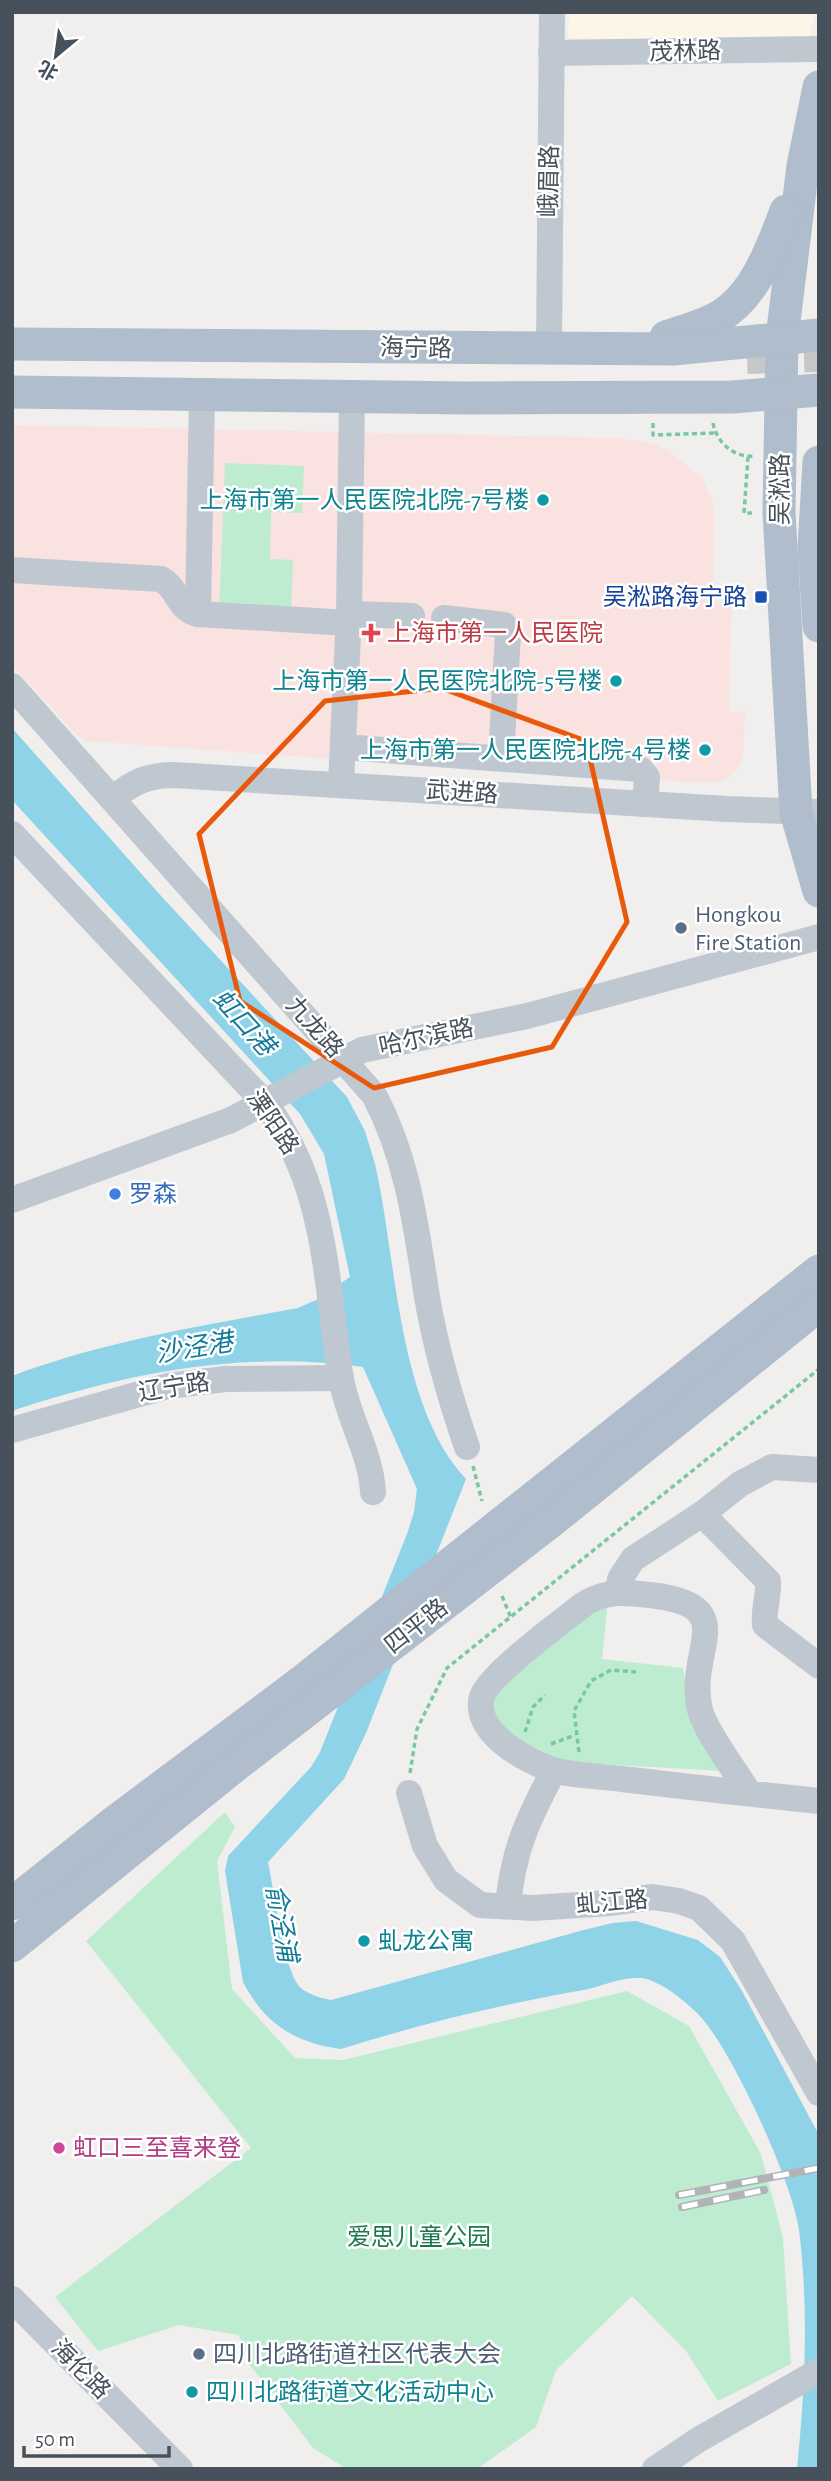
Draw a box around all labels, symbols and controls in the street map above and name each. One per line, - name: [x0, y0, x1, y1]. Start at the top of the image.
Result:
- north arrow: [21, 21, 91, 91]
- street label: 茂林路: [649, 37, 721, 65]
- text: 北: [35, 57, 61, 83]
- street label: 峨眉路: [535, 145, 563, 217]
- street label: 海宁路: [380, 334, 452, 362]
- street label: 吴淞路: [767, 453, 793, 525]
- place label: 上海市第一人民医院北院-7号楼: [200, 487, 529, 513]
- marker: 上海市第一人民医院北院-7号楼: [535, 492, 551, 508]
- place label: 吴淞路海宁路: [603, 584, 747, 610]
- marker: 吴淞路海宁路: [753, 589, 769, 605]
- place label: 上海市第一人民医院: [387, 620, 603, 646]
- marker: 上海市第一人民医院: [361, 623, 381, 643]
- place label: 上海市第一人民医院北院-5号楼: [273, 668, 602, 694]
- marker: 上海市第一人民医院北院-5号楼: [608, 673, 624, 689]
- place label: 上海市第一人民医院北院-4号楼: [360, 737, 691, 763]
- marker: 上海市第一人民医院北院-4号楼: [697, 742, 713, 758]
- street label: 武进路: [425, 777, 499, 807]
- place label: Hongkou Fire Station: [695, 903, 801, 955]
- marker: Hongkou Fire Station: [673, 920, 689, 936]
- water label: 虹口港: [207, 984, 282, 1063]
- street label: 九龙路: [281, 992, 349, 1062]
- street label: 哈尔滨路: [376, 1014, 476, 1060]
- street label: 溧阳路: [242, 1085, 304, 1159]
- place label: 罗森: [129, 1181, 177, 1207]
- marker: 罗森: [107, 1186, 123, 1202]
- water label: 沙泾港: [153, 1327, 239, 1367]
- street label: 辽宁路: [136, 1369, 212, 1405]
- street label: 四平路: [380, 1594, 452, 1658]
- water label: 俞泾浦: [261, 1882, 303, 1968]
- street label: 虬江路: [575, 1886, 649, 1918]
- place label: 虬龙公寓: [378, 1928, 474, 1954]
- marker: 虬龙公寓: [356, 1933, 372, 1949]
- place label: 虹口三至喜来登: [73, 2135, 241, 2161]
- marker: 虹口三至喜来登: [51, 2140, 67, 2156]
- park label: 爱思儿童公园: [347, 2224, 491, 2250]
- street label: 海伦路: [46, 2334, 116, 2404]
- place label: 四川北路街道社区代表大会: [213, 2341, 501, 2367]
- marker: 四川北路街道社区代表大会: [191, 2346, 207, 2362]
- place label: 四川北路街道文化活动中心: [206, 2379, 494, 2405]
- marker: 四川北路街道文化活动中心: [184, 2384, 200, 2400]
- scale bar: [24, 2414, 170, 2458]
- text: 50 m: [35, 2429, 75, 2450]

